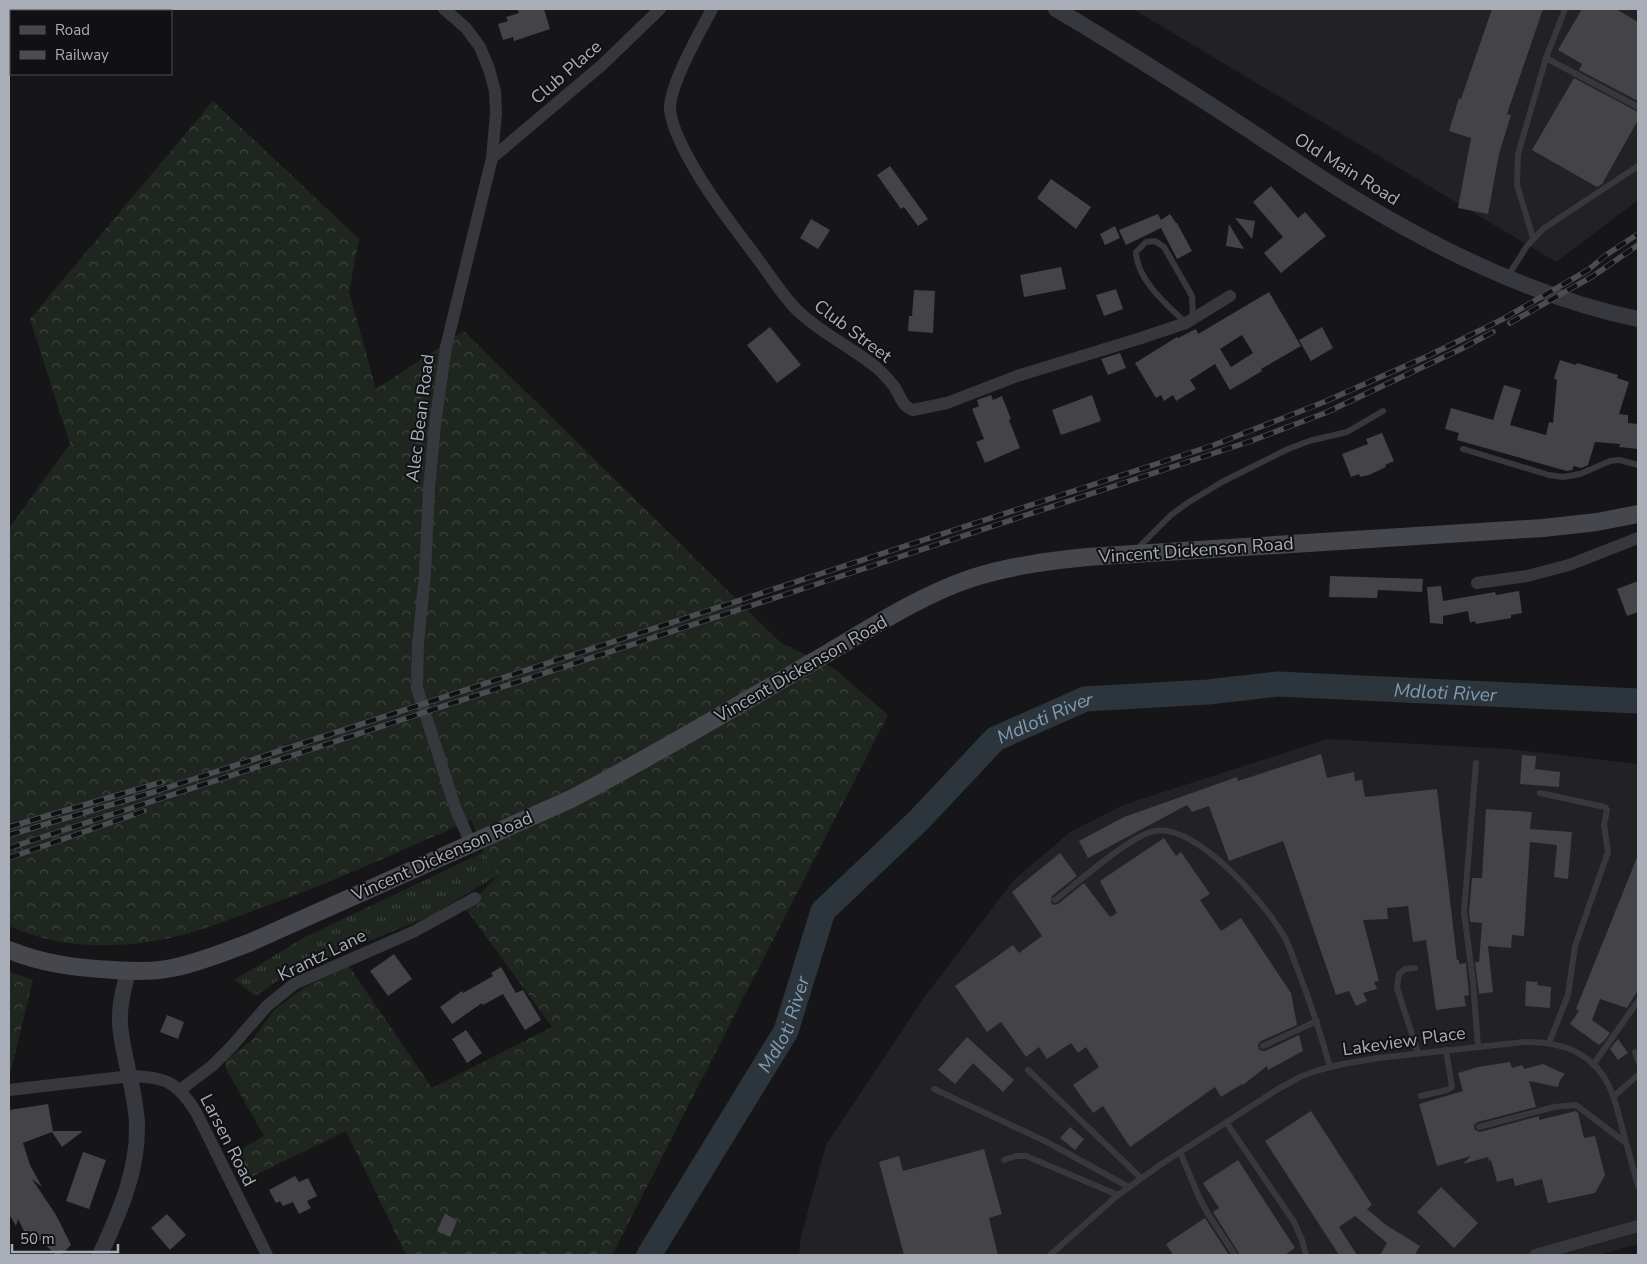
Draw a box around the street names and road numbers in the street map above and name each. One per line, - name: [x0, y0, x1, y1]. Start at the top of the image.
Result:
- street label: Club Place: [525, 35, 607, 109]
- street label: Old Main Road: [1290, 127, 1404, 211]
- street label: Club Street: [809, 294, 897, 369]
- street label: Alec Bean Road: [400, 353, 440, 483]
- street label: Vincent Dickenson Road: [1097, 531, 1294, 569]
- street label: Vincent Dickenson Road: [709, 610, 892, 729]
- street label: Vincent Dickenson Road: [347, 805, 536, 907]
- street label: Krantz Lane: [274, 923, 370, 987]
- street label: Lakeview Place: [1341, 1020, 1467, 1062]
- street label: Larsen Road: [194, 1090, 262, 1190]

